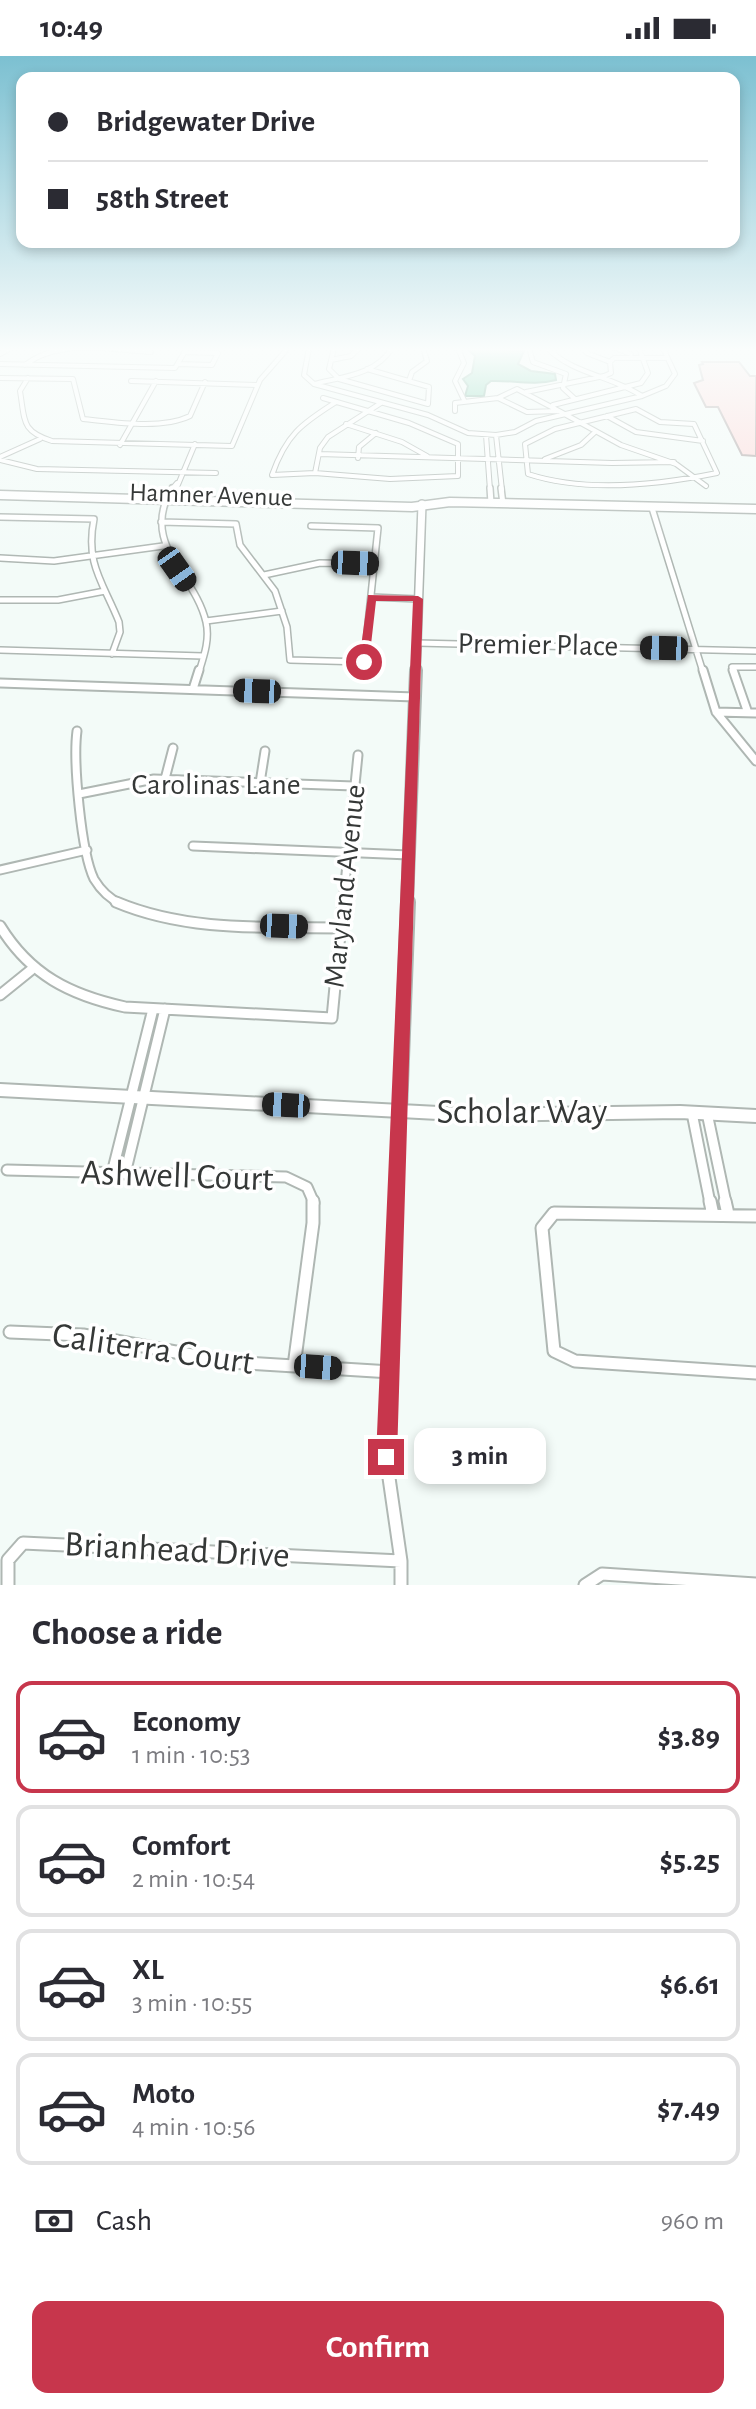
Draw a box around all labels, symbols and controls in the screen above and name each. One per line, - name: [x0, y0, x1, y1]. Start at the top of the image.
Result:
- text: 10:49: [40, 13, 103, 43]
- text: Bridgewater Drive: [96, 107, 315, 137]
- text: 58th Street: [96, 184, 228, 214]
- street label: Hamner Avenue: [129, 479, 293, 511]
- car: [153, 542, 201, 596]
- car: [331, 550, 379, 576]
- street label: Premier Place: [457, 629, 619, 661]
- car: [640, 636, 688, 660]
- route start: [346, 644, 382, 680]
- car: [233, 678, 281, 704]
- street label: Carolinas Lane: [132, 770, 300, 800]
- street label: Maryland Avenue: [319, 783, 371, 989]
- car: [260, 913, 308, 939]
- car: [261, 1092, 311, 1118]
- street label: Scholar Way: [436, 1094, 608, 1130]
- street label: Ashwell Court: [80, 1155, 275, 1197]
- street label: Caliterra Court: [50, 1317, 256, 1381]
- car: [293, 1353, 343, 1381]
- callout: 3 min: [414, 1429, 546, 1485]
- route end: [368, 1439, 404, 1475]
- text: 3 min: [452, 1443, 508, 1469]
- street label: Brianhead Drive: [63, 1526, 291, 1574]
- text: Choose a ride: [32, 1615, 222, 1651]
- icon: car: [36, 1701, 108, 1773]
- text: Economy: [132, 1707, 241, 1737]
- text: $3.89: [657, 1722, 720, 1752]
- text: 1 min · 10:53: [132, 1742, 250, 1768]
- icon: car: [36, 1825, 108, 1897]
- text: Comfort: [132, 1831, 231, 1861]
- text: $5.25: [660, 1846, 720, 1876]
- text: 2 min · 10:54: [132, 1866, 255, 1892]
- icon: car: [36, 1949, 108, 2021]
- text: XL: [132, 1955, 164, 1985]
- text: $6.61: [660, 1970, 720, 2000]
- text: 3 min · 10:55: [132, 1990, 252, 2016]
- icon: car: [36, 2073, 108, 2145]
- text: Moto: [132, 2079, 195, 2109]
- text: $7.49: [657, 2094, 720, 2124]
- text: 4 min · 10:56: [132, 2114, 256, 2140]
- icon: cash: [32, 2199, 76, 2243]
- text: Cash: [96, 2206, 152, 2236]
- text: 960 m: [661, 2208, 724, 2234]
- button: Confirm: [32, 2301, 724, 2393]

